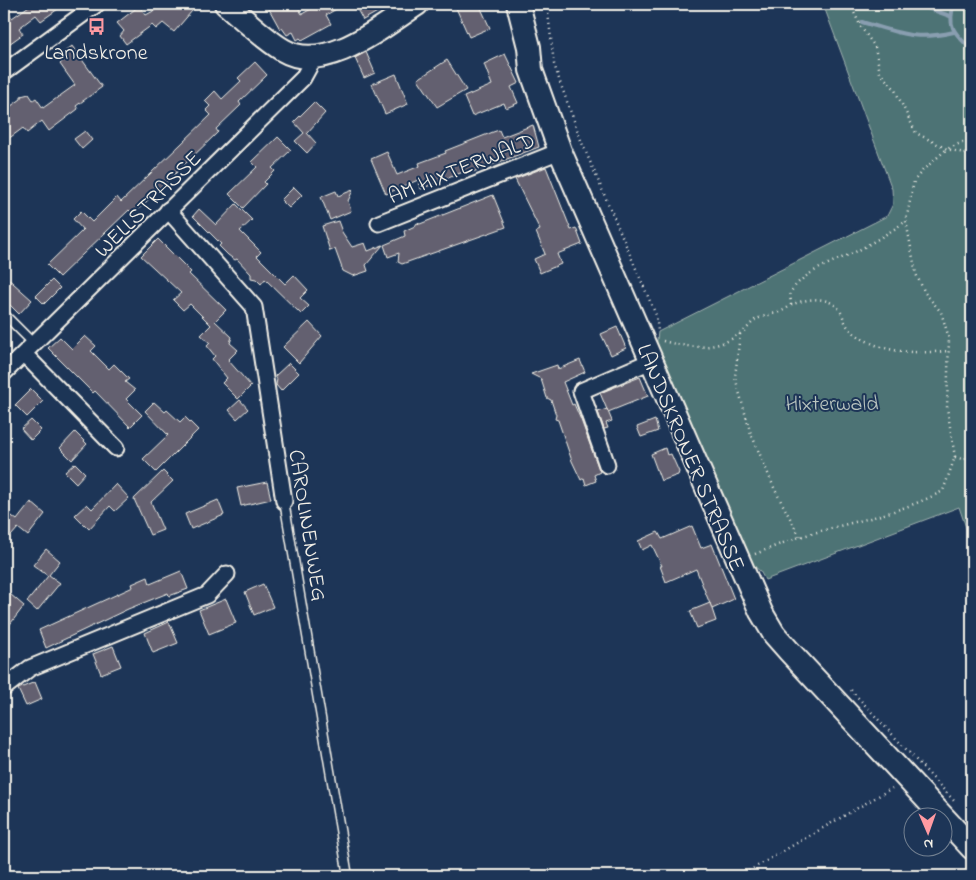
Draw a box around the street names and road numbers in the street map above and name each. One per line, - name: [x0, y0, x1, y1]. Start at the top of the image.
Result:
- street label: AM HIXTERWALD: [384, 126, 540, 214]
- street label: WELLSTRASSE: [88, 144, 210, 266]
- street label: LANDSKRONER STRASSE: [627, 340, 752, 577]
- street label: CAROLINENWEG: [278, 447, 334, 604]

